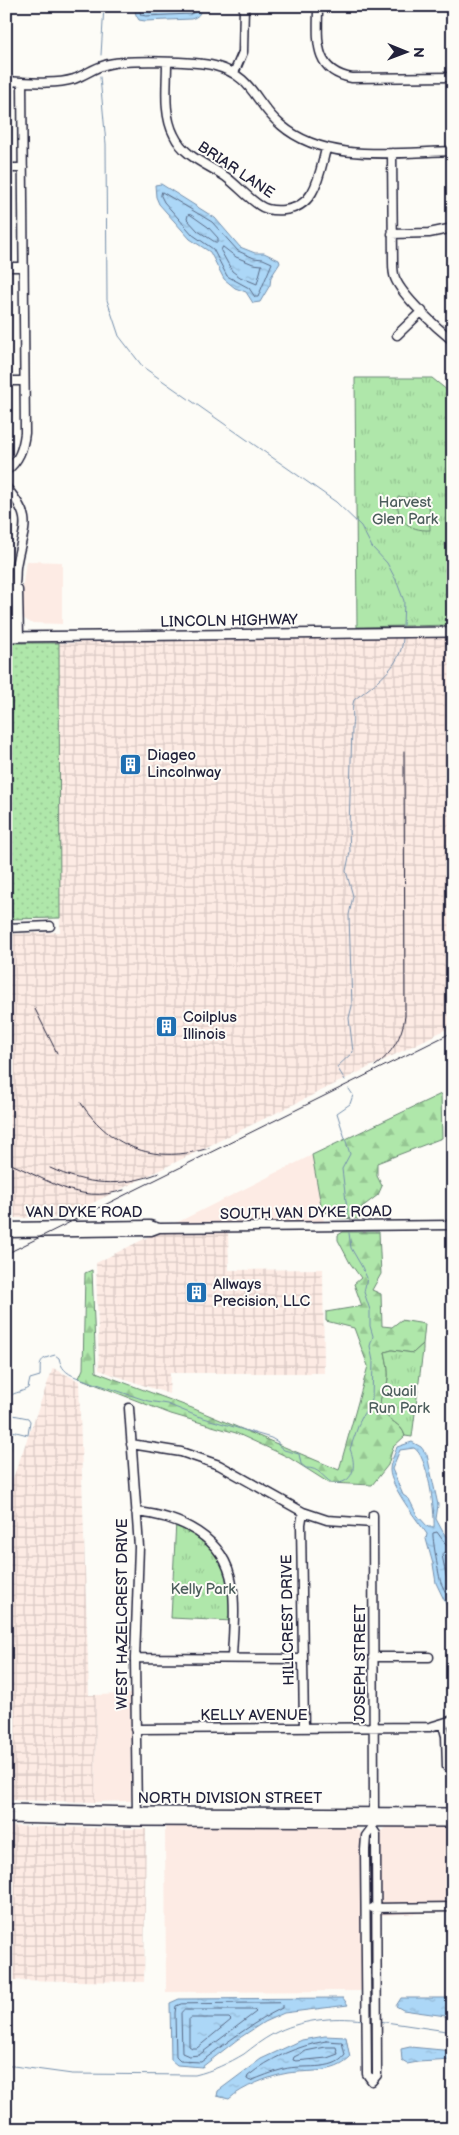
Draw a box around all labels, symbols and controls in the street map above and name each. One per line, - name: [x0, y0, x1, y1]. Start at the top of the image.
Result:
- north arrow: [382, 28, 432, 78]
- text: N: [410, 47, 427, 58]
- street label: BRIAR LANE: [194, 137, 278, 203]
- park label: Harvest Glen Park: [372, 493, 439, 529]
- street label: LINCOLN HIGHWAY: [160, 610, 298, 632]
- place label: Diageo Lincolnway: [147, 746, 221, 782]
- building icon: Diageo Lincolnway: [119, 752, 143, 776]
- place label: Coilplus Illinois: [183, 1008, 237, 1044]
- building icon: Coilplus Illinois: [155, 1014, 179, 1038]
- street label: SOUTH VAN DYKE ROAD: [220, 1202, 392, 1224]
- street label: VAN DYKE ROAD: [26, 1203, 143, 1222]
- place label: Allways Precision, LLC: [213, 1275, 310, 1311]
- building icon: Allways Precision, LLC: [185, 1281, 209, 1305]
- park label: Quail Run Park: [368, 1382, 430, 1418]
- street label: WEST HAZELCREST DRIVE: [113, 1518, 132, 1710]
- street label: HILLCREST DRIVE: [277, 1554, 299, 1686]
- park label: Kelly Park: [170, 1580, 236, 1599]
- street label: JOSEPH STREET: [351, 1604, 370, 1724]
- street label: KELLY AVENUE: [200, 1706, 308, 1725]
- street label: NORTH DIVISION STREET: [138, 1789, 322, 1808]

